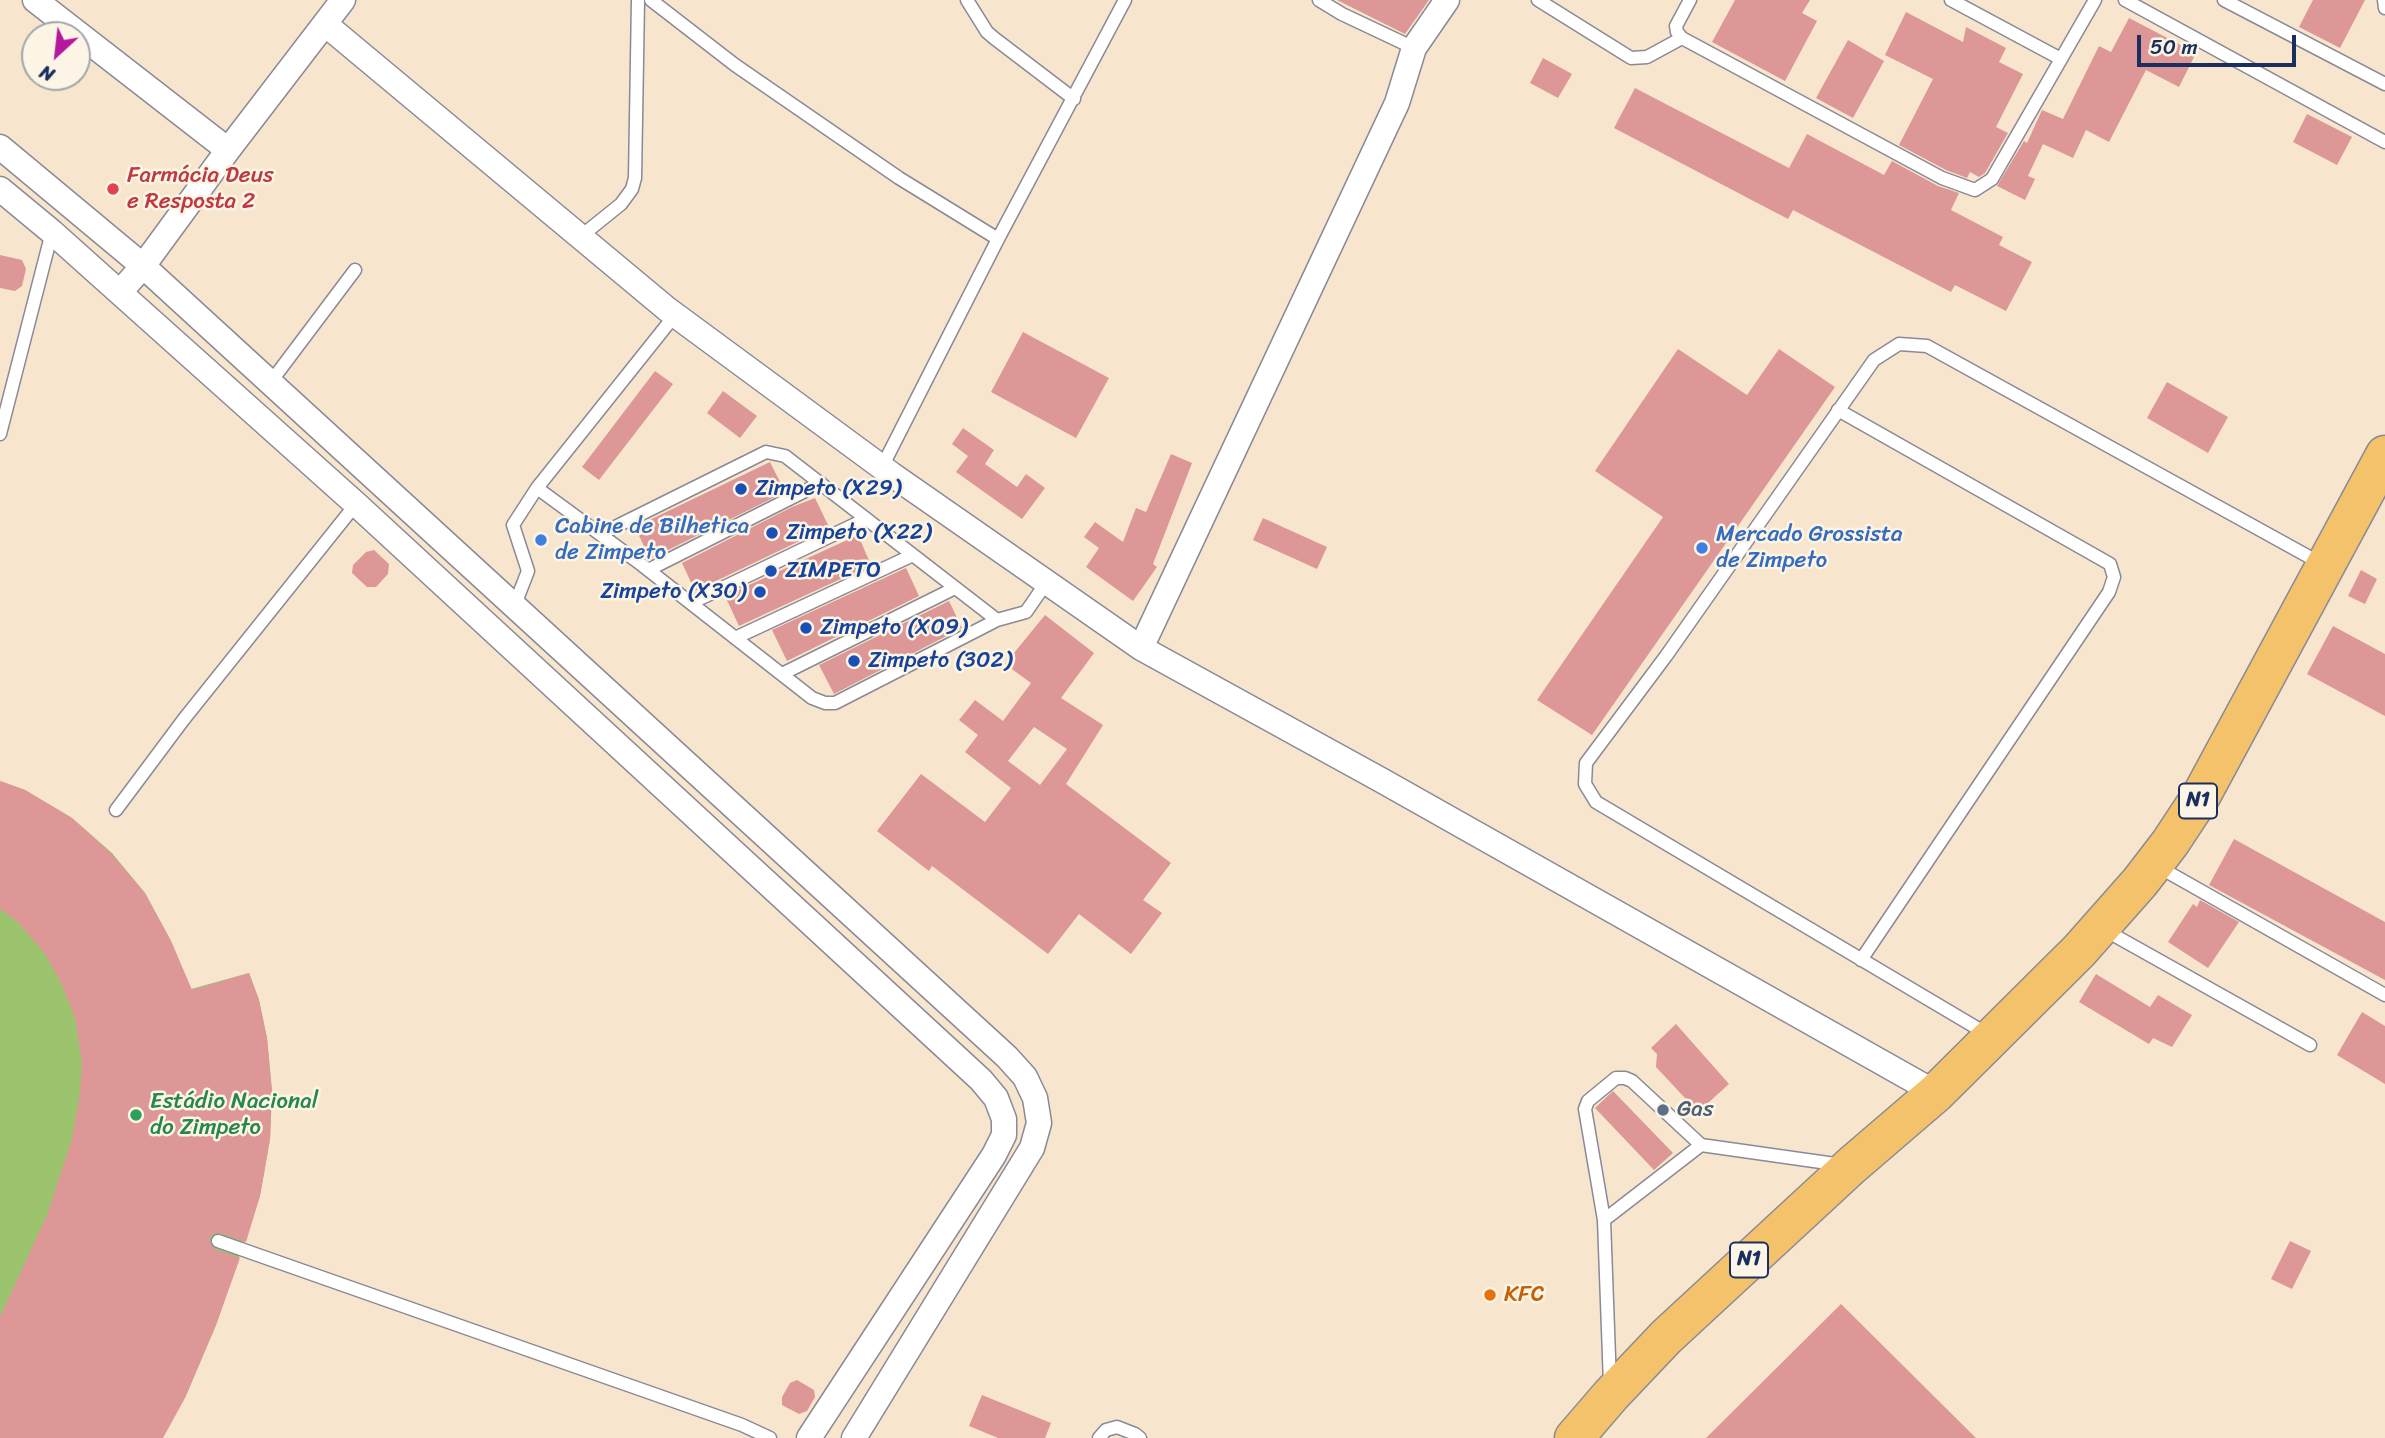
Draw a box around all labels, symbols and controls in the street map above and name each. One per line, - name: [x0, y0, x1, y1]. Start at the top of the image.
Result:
- north arrow: [21, 21, 91, 91]
- scale bar: [2140, 21, 2299, 65]
- text: 50 m: [2150, 28, 2198, 66]
- text: N: [34, 56, 61, 91]
- place label: Farmácia Deus e Resposta 2: [127, 162, 274, 216]
- marker: Farmácia Deus e Resposta 2: [105, 181, 121, 197]
- place label: Zimpeto (X29): [755, 475, 901, 503]
- marker: Zimpeto (X29): [733, 481, 749, 497]
- place label: Cabine de Bilhetica de Zimpeto: [555, 513, 749, 567]
- place label: Zimpeto (X22): [786, 519, 931, 547]
- place label: Mercado Grossista de Zimpeto: [1716, 521, 1903, 575]
- marker: Zimpeto (X22): [764, 525, 780, 541]
- marker: Cabine de Bilhetica de Zimpeto: [533, 532, 549, 548]
- marker: Mercado Grossista de Zimpeto: [1694, 540, 1710, 556]
- place label: ZIMPETO: [785, 557, 881, 585]
- marker: ZIMPETO: [763, 563, 779, 579]
- place label: Zimpeto (X30): [600, 578, 746, 606]
- marker: Zimpeto (X30): [752, 584, 768, 600]
- place label: Zimpeto (X09): [820, 614, 967, 642]
- marker: Zimpeto (X09): [798, 620, 814, 636]
- place label: Zimpeto (302): [868, 647, 1012, 675]
- marker: Zimpeto (302): [846, 653, 862, 669]
- road number: N1: [2179, 784, 2217, 818]
- place label: Estádio Nacional do Zimpeto: [150, 1088, 318, 1142]
- place label: Gas: [1677, 1096, 1713, 1124]
- marker: Gas: [1655, 1102, 1671, 1118]
- marker: Estádio Nacional do Zimpeto: [128, 1107, 144, 1123]
- road number: N1: [1730, 1242, 1768, 1278]
- place label: KFC: [1504, 1281, 1544, 1309]
- marker: KFC: [1482, 1287, 1498, 1303]

